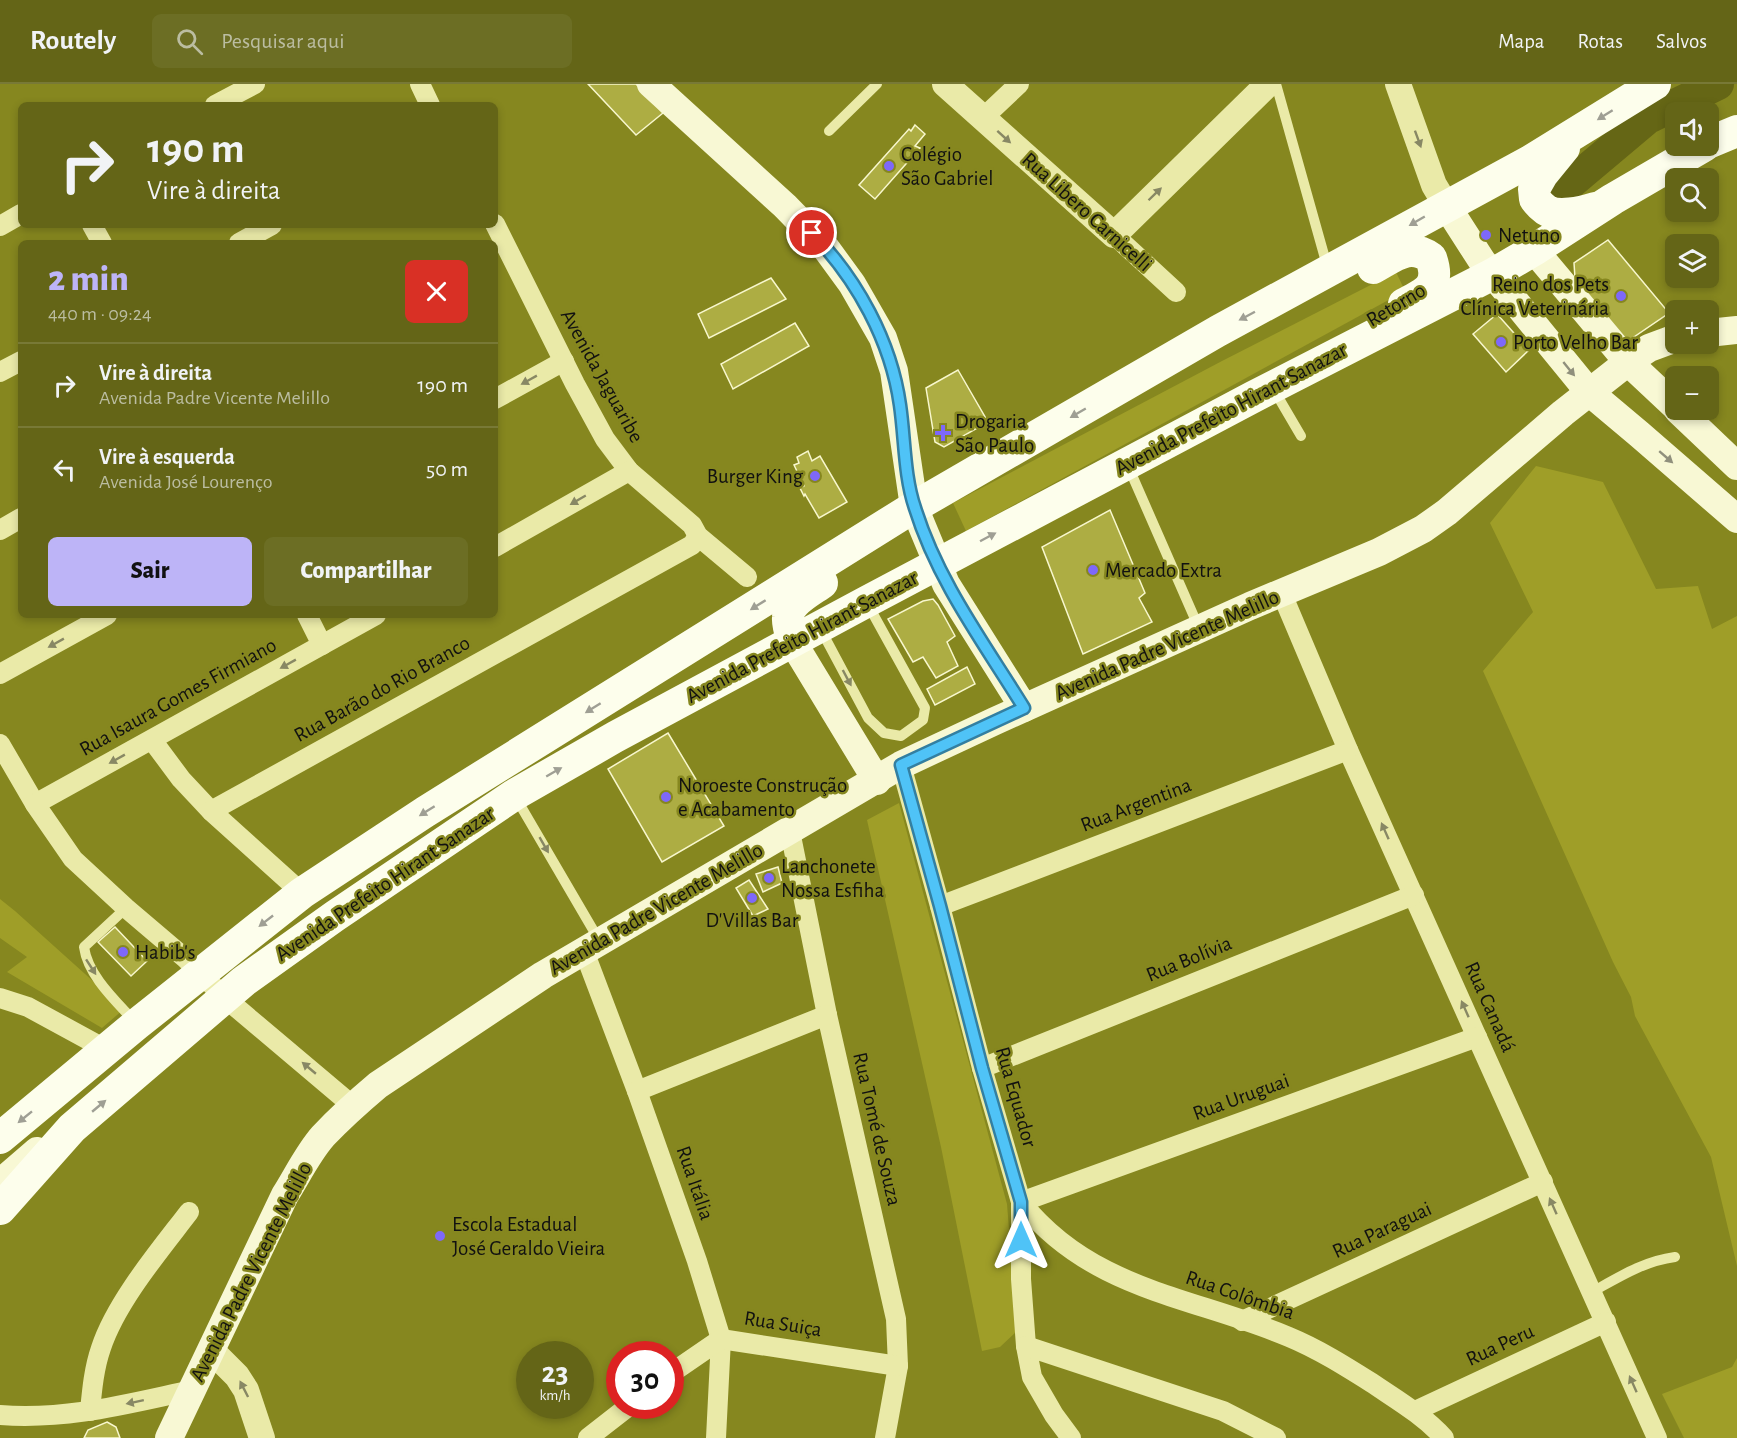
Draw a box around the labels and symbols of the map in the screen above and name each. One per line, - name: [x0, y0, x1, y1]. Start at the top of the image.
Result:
- one-way arrow: [1597, 109, 1613, 120]
- one-way arrow: [996, 130, 1011, 143]
- one-way arrow: [1413, 130, 1423, 148]
- place label: Colégio São Gabriel: [901, 144, 993, 189]
- street label: Rua Libero Carnicelli: [1018, 149, 1156, 275]
- marker: Colégio São Gabriel: [882, 159, 896, 173]
- one-way arrow: [1148, 187, 1162, 201]
- pin: [786, 207, 837, 258]
- one-way arrow: [1408, 216, 1425, 226]
- place label: Netuno: [1498, 225, 1560, 246]
- marker: Netuno: [1479, 228, 1493, 242]
- place label: Reino dos Pets Clínica Veterinária: [1460, 274, 1609, 319]
- street label: Retorno: [1363, 279, 1429, 331]
- marker: Reino dos Pets Clínica Veterinária: [1614, 289, 1628, 303]
- street label: Avenida Jaguaribe: [557, 306, 647, 446]
- one-way arrow: [1238, 311, 1255, 321]
- place label: Porto Velho Bar: [1513, 332, 1638, 353]
- marker: Porto Velho Bar: [1494, 335, 1508, 349]
- street label: Avenida Prefeito Hirant Sanazar: [1112, 339, 1350, 479]
- one-way arrow: [1562, 361, 1575, 377]
- one-way arrow: [521, 375, 538, 385]
- one-way arrow: [1069, 408, 1086, 418]
- place label: Drogaria São Paulo: [955, 411, 1034, 456]
- marker: Drogaria São Paulo: [936, 426, 950, 440]
- one-way arrow: [1658, 450, 1673, 463]
- place label: Burger King: [707, 466, 804, 487]
- marker: Burger King: [808, 469, 822, 483]
- one-way arrow: [570, 495, 587, 505]
- one-way arrow: [980, 532, 997, 542]
- place label: Mercado Extra: [1105, 560, 1222, 581]
- marker: Mercado Extra: [1086, 563, 1100, 577]
- street label: Avenida Prefeito Hirant Sanazar: [683, 567, 921, 707]
- street label: Avenida Padre Vicente Melillo: [1052, 586, 1282, 704]
- one-way arrow: [750, 600, 766, 611]
- street label: Rua Barão do Rio Branco: [291, 632, 473, 746]
- street label: Rua Isaura Gomes Firmiano: [76, 634, 280, 760]
- one-way arrow: [47, 638, 64, 648]
- one-way arrow: [279, 659, 296, 669]
- one-way arrow: [842, 670, 851, 687]
- one-way arrow: [584, 703, 601, 714]
- one-way arrow: [109, 754, 126, 764]
- one-way arrow: [546, 767, 563, 777]
- street label: Rua Argentina: [1078, 774, 1195, 836]
- place label: Noroeste Construção e Acabamento: [678, 775, 847, 820]
- marker: Noroeste Construção e Acabamento: [659, 790, 673, 804]
- street label: Avenida Prefeito Hirant Sanazar: [272, 803, 498, 965]
- one-way arrow: [419, 805, 435, 816]
- one-way arrow: [1380, 822, 1390, 840]
- one-way arrow: [539, 837, 549, 854]
- street label: Avenida Padre Vicente Melillo: [546, 839, 766, 979]
- place label: Lanchonete Nossa Esfiha: [781, 856, 884, 901]
- marker: Lanchonete Nossa Esfiha: [762, 871, 776, 885]
- marker: D'Villas Bar: [745, 891, 759, 905]
- place label: D'Villas Bar: [706, 910, 799, 931]
- one-way arrow: [259, 915, 274, 927]
- street label: Rua Bolívia: [1143, 932, 1235, 986]
- place label: Habib's: [135, 942, 195, 963]
- marker: Habib's: [116, 945, 130, 959]
- one-way arrow: [85, 959, 96, 976]
- street label: Rua Canadá: [1461, 959, 1519, 1056]
- one-way arrow: [1460, 1000, 1470, 1018]
- street label: Rua Equador: [992, 1044, 1040, 1150]
- street label: Rua Tomé de Souza: [849, 1050, 905, 1208]
- one-way arrow: [302, 1062, 317, 1075]
- street label: Rua Uruguai: [1190, 1070, 1292, 1124]
- one-way arrow: [91, 1100, 106, 1113]
- one-way arrow: [18, 1110, 33, 1123]
- street label: Rua Itália: [673, 1143, 718, 1223]
- street label: Avenida Padre Vicente Melillo: [187, 1159, 315, 1385]
- street label: Rua Paraguai: [1329, 1198, 1435, 1262]
- one-way arrow: [1549, 1198, 1558, 1215]
- position arrow: [989, 1208, 1053, 1272]
- place label: Escola Estadual José Geraldo Vieira: [452, 1214, 606, 1259]
- marker: Escola Estadual José Geraldo Vieira: [433, 1229, 447, 1243]
- street label: Rua Colômbia: [1183, 1267, 1297, 1324]
- street label: Rua Suiça: [743, 1307, 824, 1341]
- street label: Rua Peru: [1463, 1320, 1537, 1370]
- speed limit sign: 30: [606, 1341, 684, 1419]
- one-way arrow: [1628, 1375, 1638, 1393]
- one-way arrow: [239, 1381, 249, 1398]
- one-way arrow: [125, 1398, 144, 1407]

